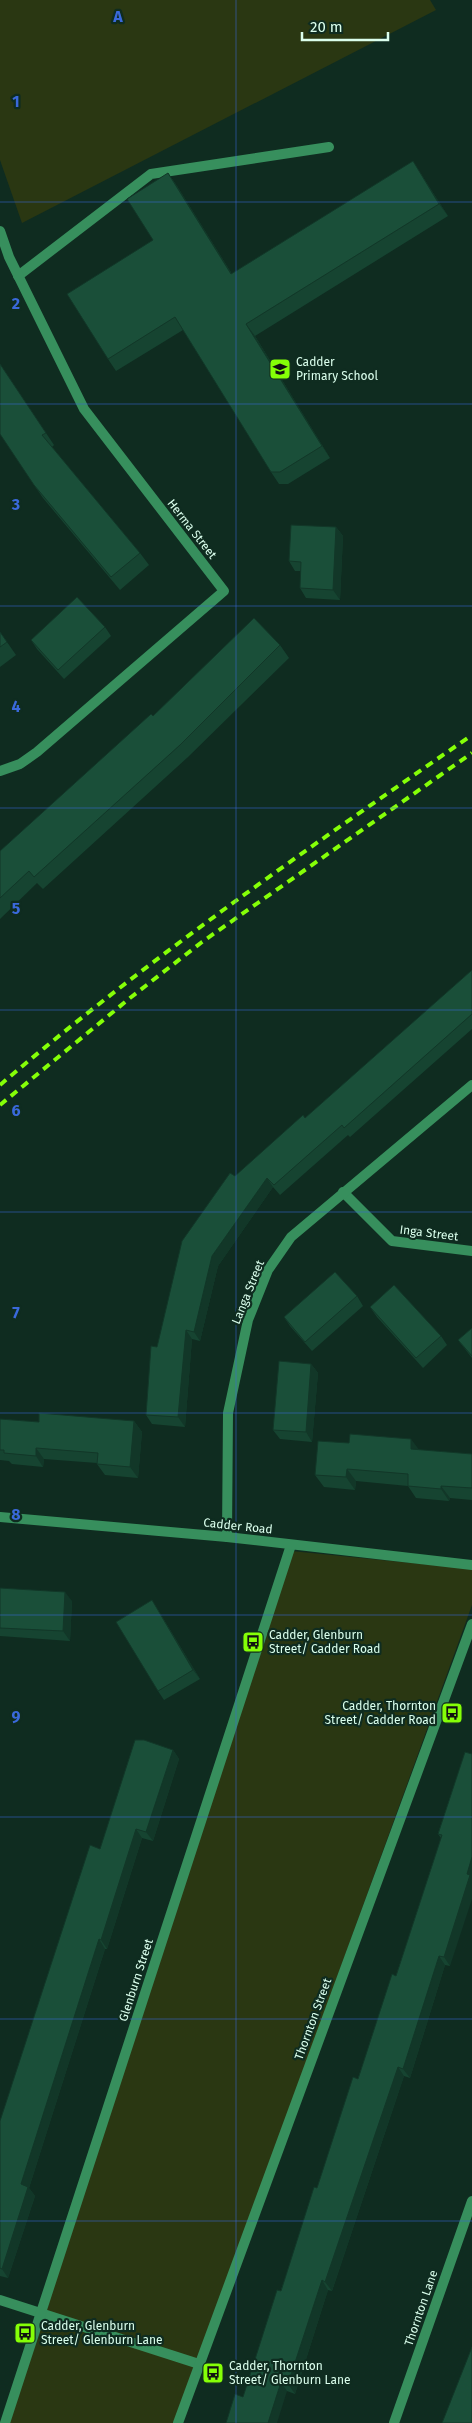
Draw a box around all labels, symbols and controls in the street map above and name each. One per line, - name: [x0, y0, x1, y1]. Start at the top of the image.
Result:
- text: A: [112, 7, 123, 26]
- scale bar: [302, 10, 388, 42]
- text: 20 m: [310, 18, 343, 36]
- text: 1: [12, 92, 20, 111]
- text: 2: [12, 294, 20, 313]
- place label: Cadder Primary School: [296, 355, 379, 383]
- school or university icon: Cadder Primary School: [268, 357, 292, 381]
- text: 3: [11, 495, 20, 514]
- street label: Herma Street: [164, 496, 220, 562]
- text: 4: [11, 697, 21, 716]
- text: 5: [12, 899, 21, 918]
- text: 6: [11, 1101, 21, 1120]
- street label: Inga Street: [399, 1222, 460, 1244]
- street label: Langa Street: [229, 1257, 267, 1326]
- text: 7: [12, 1303, 20, 1322]
- text: 8: [11, 1505, 21, 1524]
- street label: Cadder Road: [203, 1515, 273, 1537]
- place label: Cadder, Glenburn Street/ Cadder Road: [269, 1628, 380, 1656]
- bus stop icon: Cadder, Glenburn Street/ Cadder Road: [241, 1630, 265, 1654]
- place label: Cadder, Thornton Street/ Cadder Road: [325, 1699, 436, 1727]
- bus stop icon: Cadder, Thornton Street/ Cadder Road: [440, 1701, 464, 1725]
- text: 9: [12, 1707, 21, 1726]
- street label: Glenburn Street: [116, 1936, 156, 2023]
- street label: Thornton Street: [292, 1976, 334, 2062]
- street label: Thornton Lane: [401, 2268, 441, 2348]
- place label: Cadder, Glenburn Street/ Glenburn Lane: [41, 2319, 163, 2347]
- bus stop icon: Cadder, Glenburn Street/ Glenburn Lane: [13, 2321, 37, 2345]
- place label: Cadder, Thornton Street/ Glenburn Lane: [229, 2359, 351, 2387]
- bus stop icon: Cadder, Thornton Street/ Glenburn Lane: [201, 2361, 225, 2385]

